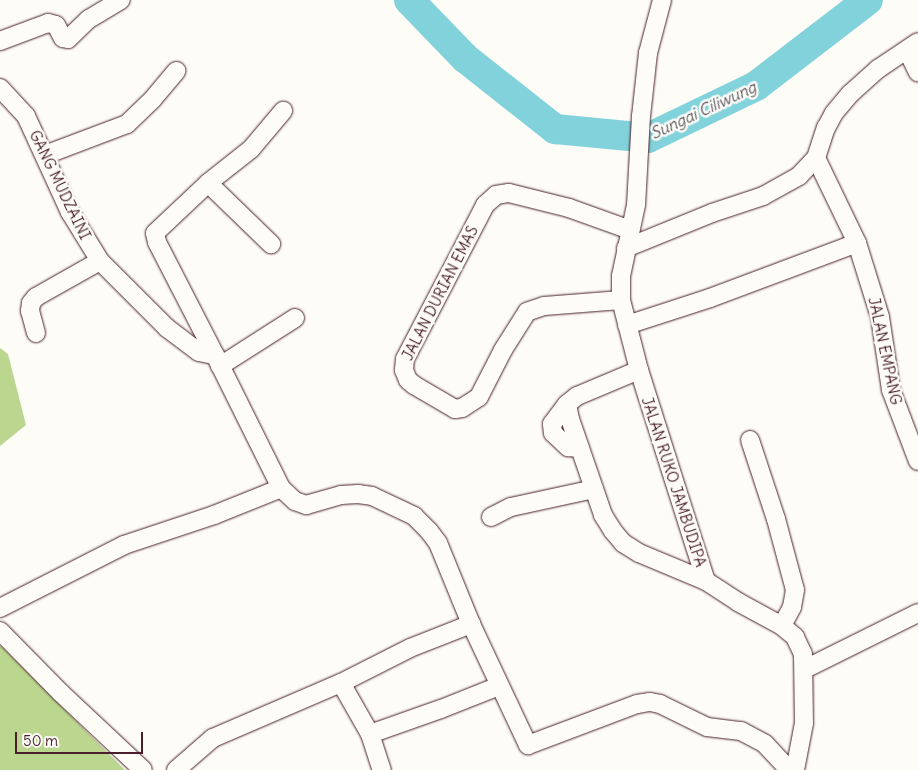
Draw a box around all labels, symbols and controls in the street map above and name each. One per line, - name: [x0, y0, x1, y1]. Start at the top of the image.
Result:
- water label: Sungai Ciliwung: [647, 77, 759, 143]
- street label: GANG MUDZAINI: [26, 127, 94, 243]
- street label: JALAN DURIAN EMAS: [398, 223, 482, 363]
- street label: JALAN EMPANG: [865, 296, 905, 406]
- street label: JALAN RUKO JAMBUDIPA: [638, 395, 710, 569]
- scale bar: [18, 722, 145, 754]
- text: 50 m: [23, 731, 58, 750]

